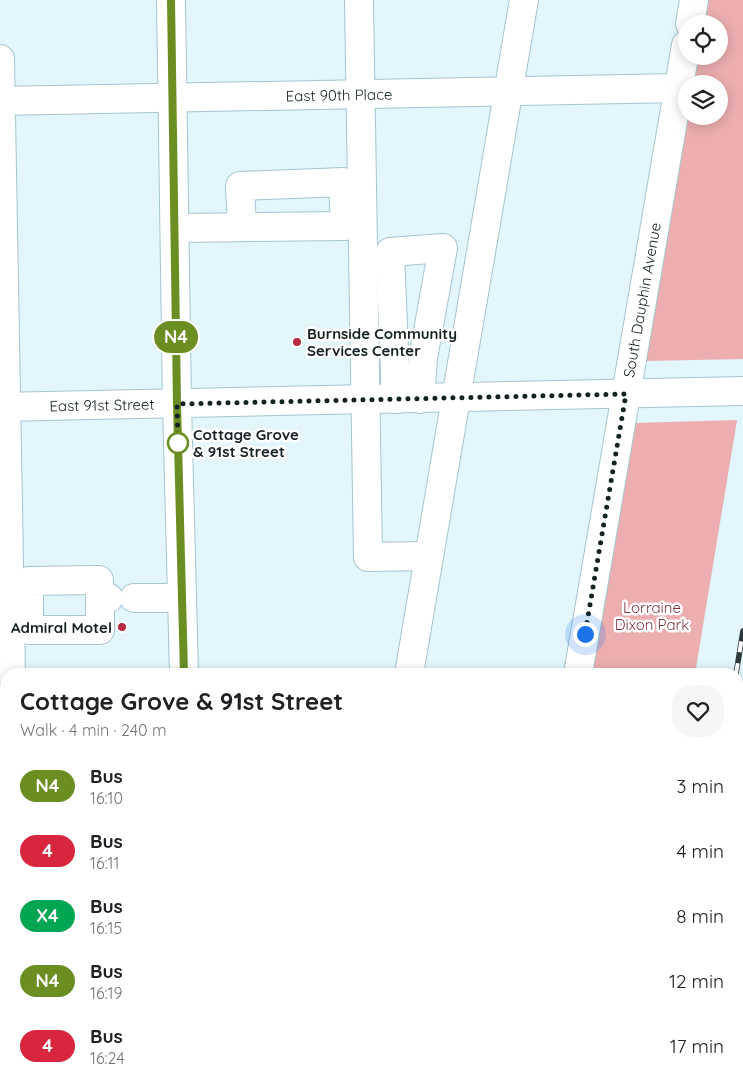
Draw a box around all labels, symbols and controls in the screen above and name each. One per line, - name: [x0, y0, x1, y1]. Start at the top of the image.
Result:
- map controls: [678, 15, 728, 125]
- button: locate: [678, 15, 728, 65]
- button: layers: [678, 75, 728, 125]
- street label: East 90th Place: [286, 85, 392, 105]
- street label: South Dauphin Avenue: [619, 221, 665, 379]
- line badge: N4: [154, 321, 198, 353]
- place label: Burnside Community Services Center: [307, 324, 457, 360]
- text: N4: [164, 325, 188, 348]
- marker: Burnside Community Services Center: [291, 336, 303, 348]
- street label: East 91st Street: [49, 395, 155, 415]
- place label: Cottage Grove & 91st Street: [193, 425, 299, 461]
- marker: Cottage Grove & 91st Street: [167, 432, 189, 454]
- park label: Lorraine Dixon Park: [615, 598, 689, 634]
- place label: Admiral Motel: [11, 618, 112, 637]
- marker: Admiral Motel: [116, 621, 128, 633]
- your location: [573, 622, 598, 647]
- button: heart: [672, 685, 724, 737]
- text: Cottage Grove & 91st Street: [20, 686, 343, 716]
- text: Walk · 4 min · 240 m: [20, 720, 167, 740]
- text: Bus: [90, 764, 123, 788]
- text: N4: [36, 774, 59, 797]
- text: 3 min: [676, 774, 724, 798]
- text: 16:10: [90, 788, 123, 808]
- text: Bus: [90, 829, 123, 853]
- text: 4: [42, 839, 53, 862]
- text: 4 min: [676, 839, 724, 863]
- text: 16:11: [90, 853, 119, 873]
- text: Bus: [90, 894, 123, 918]
- text: X4: [36, 904, 59, 927]
- text: 8 min: [676, 904, 724, 928]
- text: 16:15: [90, 918, 122, 938]
- text: Bus: [90, 959, 123, 983]
- text: N4: [36, 969, 59, 992]
- text: 12 min: [669, 969, 724, 993]
- text: 16:19: [90, 983, 122, 1003]
- text: Bus: [90, 1024, 123, 1048]
- text: 4: [42, 1034, 53, 1057]
- text: 17 min: [670, 1034, 724, 1058]
- text: 16:24: [90, 1048, 125, 1068]

